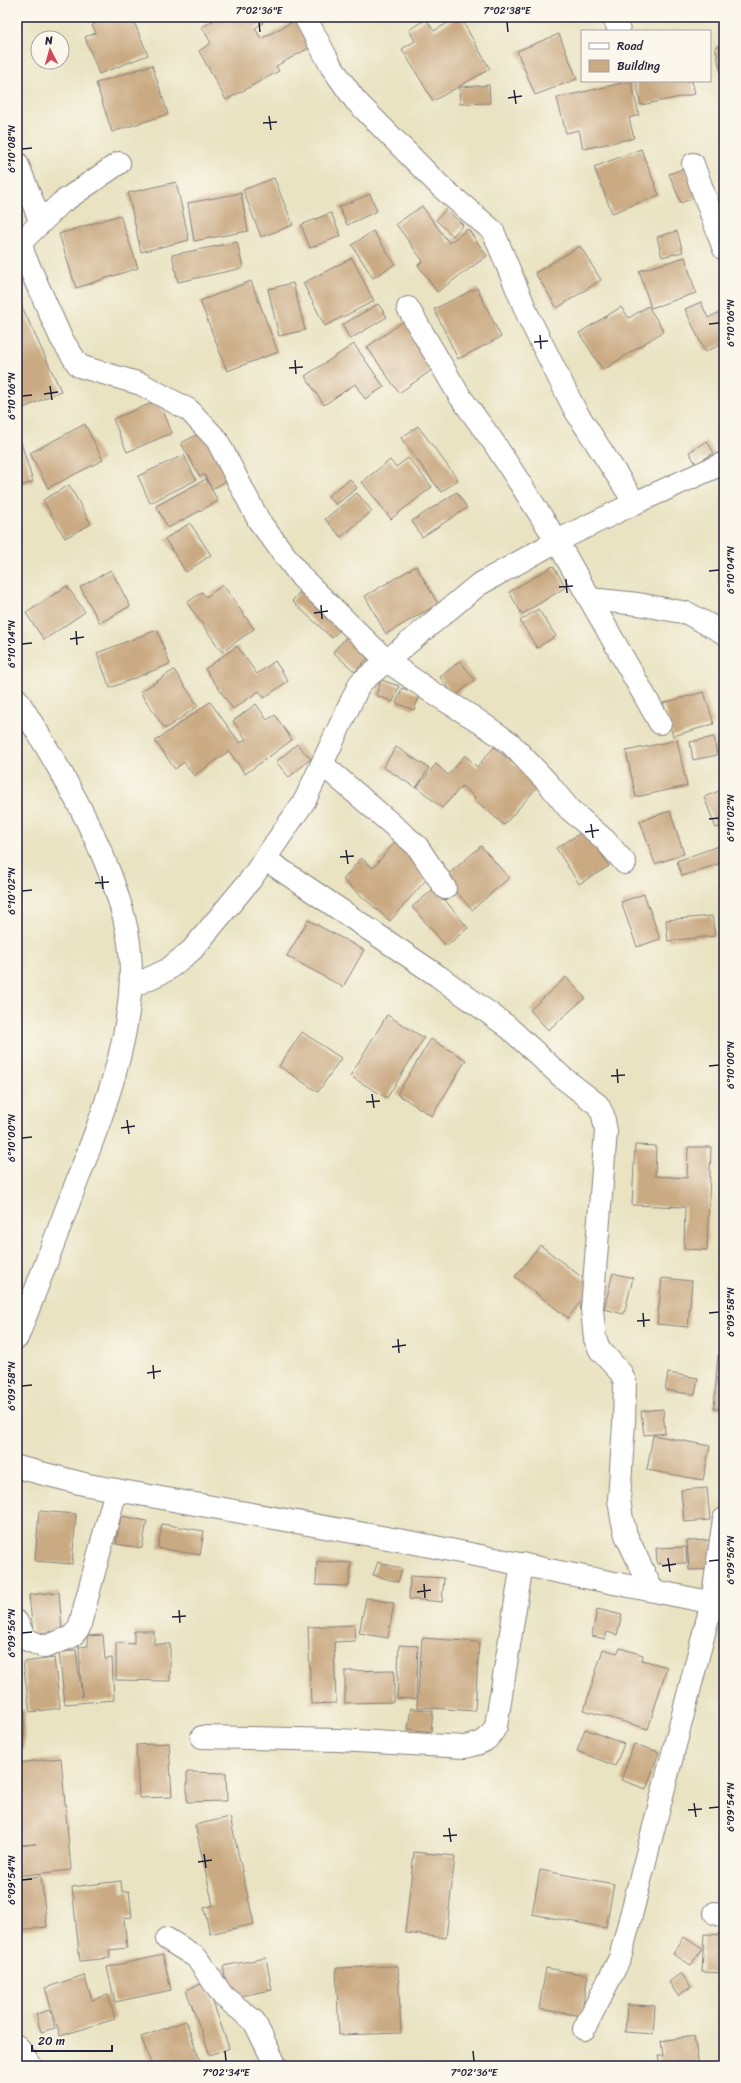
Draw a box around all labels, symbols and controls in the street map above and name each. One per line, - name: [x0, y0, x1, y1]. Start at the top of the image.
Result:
- text: 7°02'36"E: [236, 2, 284, 20]
- text: 7°02'38"E: [483, 2, 532, 20]
- north arrow: [30, 30, 70, 70]
- legend: [581, 30, 711, 82]
- text: N: [43, 31, 54, 51]
- text: Road: [617, 35, 644, 57]
- text: Building: [617, 55, 660, 77]
- text: 6°10'08"N: [3, 125, 21, 173]
- text: 6°10'06"N: [722, 299, 740, 347]
- text: 6°10'06"N: [3, 372, 21, 420]
- text: 6°10'04"N: [722, 546, 740, 594]
- text: 6°10'04"N: [3, 620, 21, 668]
- text: 6°10'02"N: [722, 794, 740, 842]
- text: 6°10'02"N: [3, 867, 21, 915]
- text: 6°10'00"N: [722, 1041, 740, 1089]
- text: 6°10'00"N: [3, 1114, 21, 1162]
- text: 6°09'58"N: [722, 1287, 740, 1337]
- text: 6°09'58"N: [3, 1361, 21, 1411]
- text: 6°09'56"N: [722, 1535, 740, 1585]
- text: 6°09'56"N: [3, 1608, 21, 1658]
- text: 6°09'54"N: [722, 1782, 740, 1832]
- text: 6°09'54"N: [3, 1855, 21, 1905]
- scale bar: [32, 2027, 112, 2053]
- text: 20 m: [38, 2030, 65, 2052]
- text: 7°02'34"E: [202, 2064, 251, 2082]
- text: 7°02'36"E: [451, 2064, 499, 2082]

